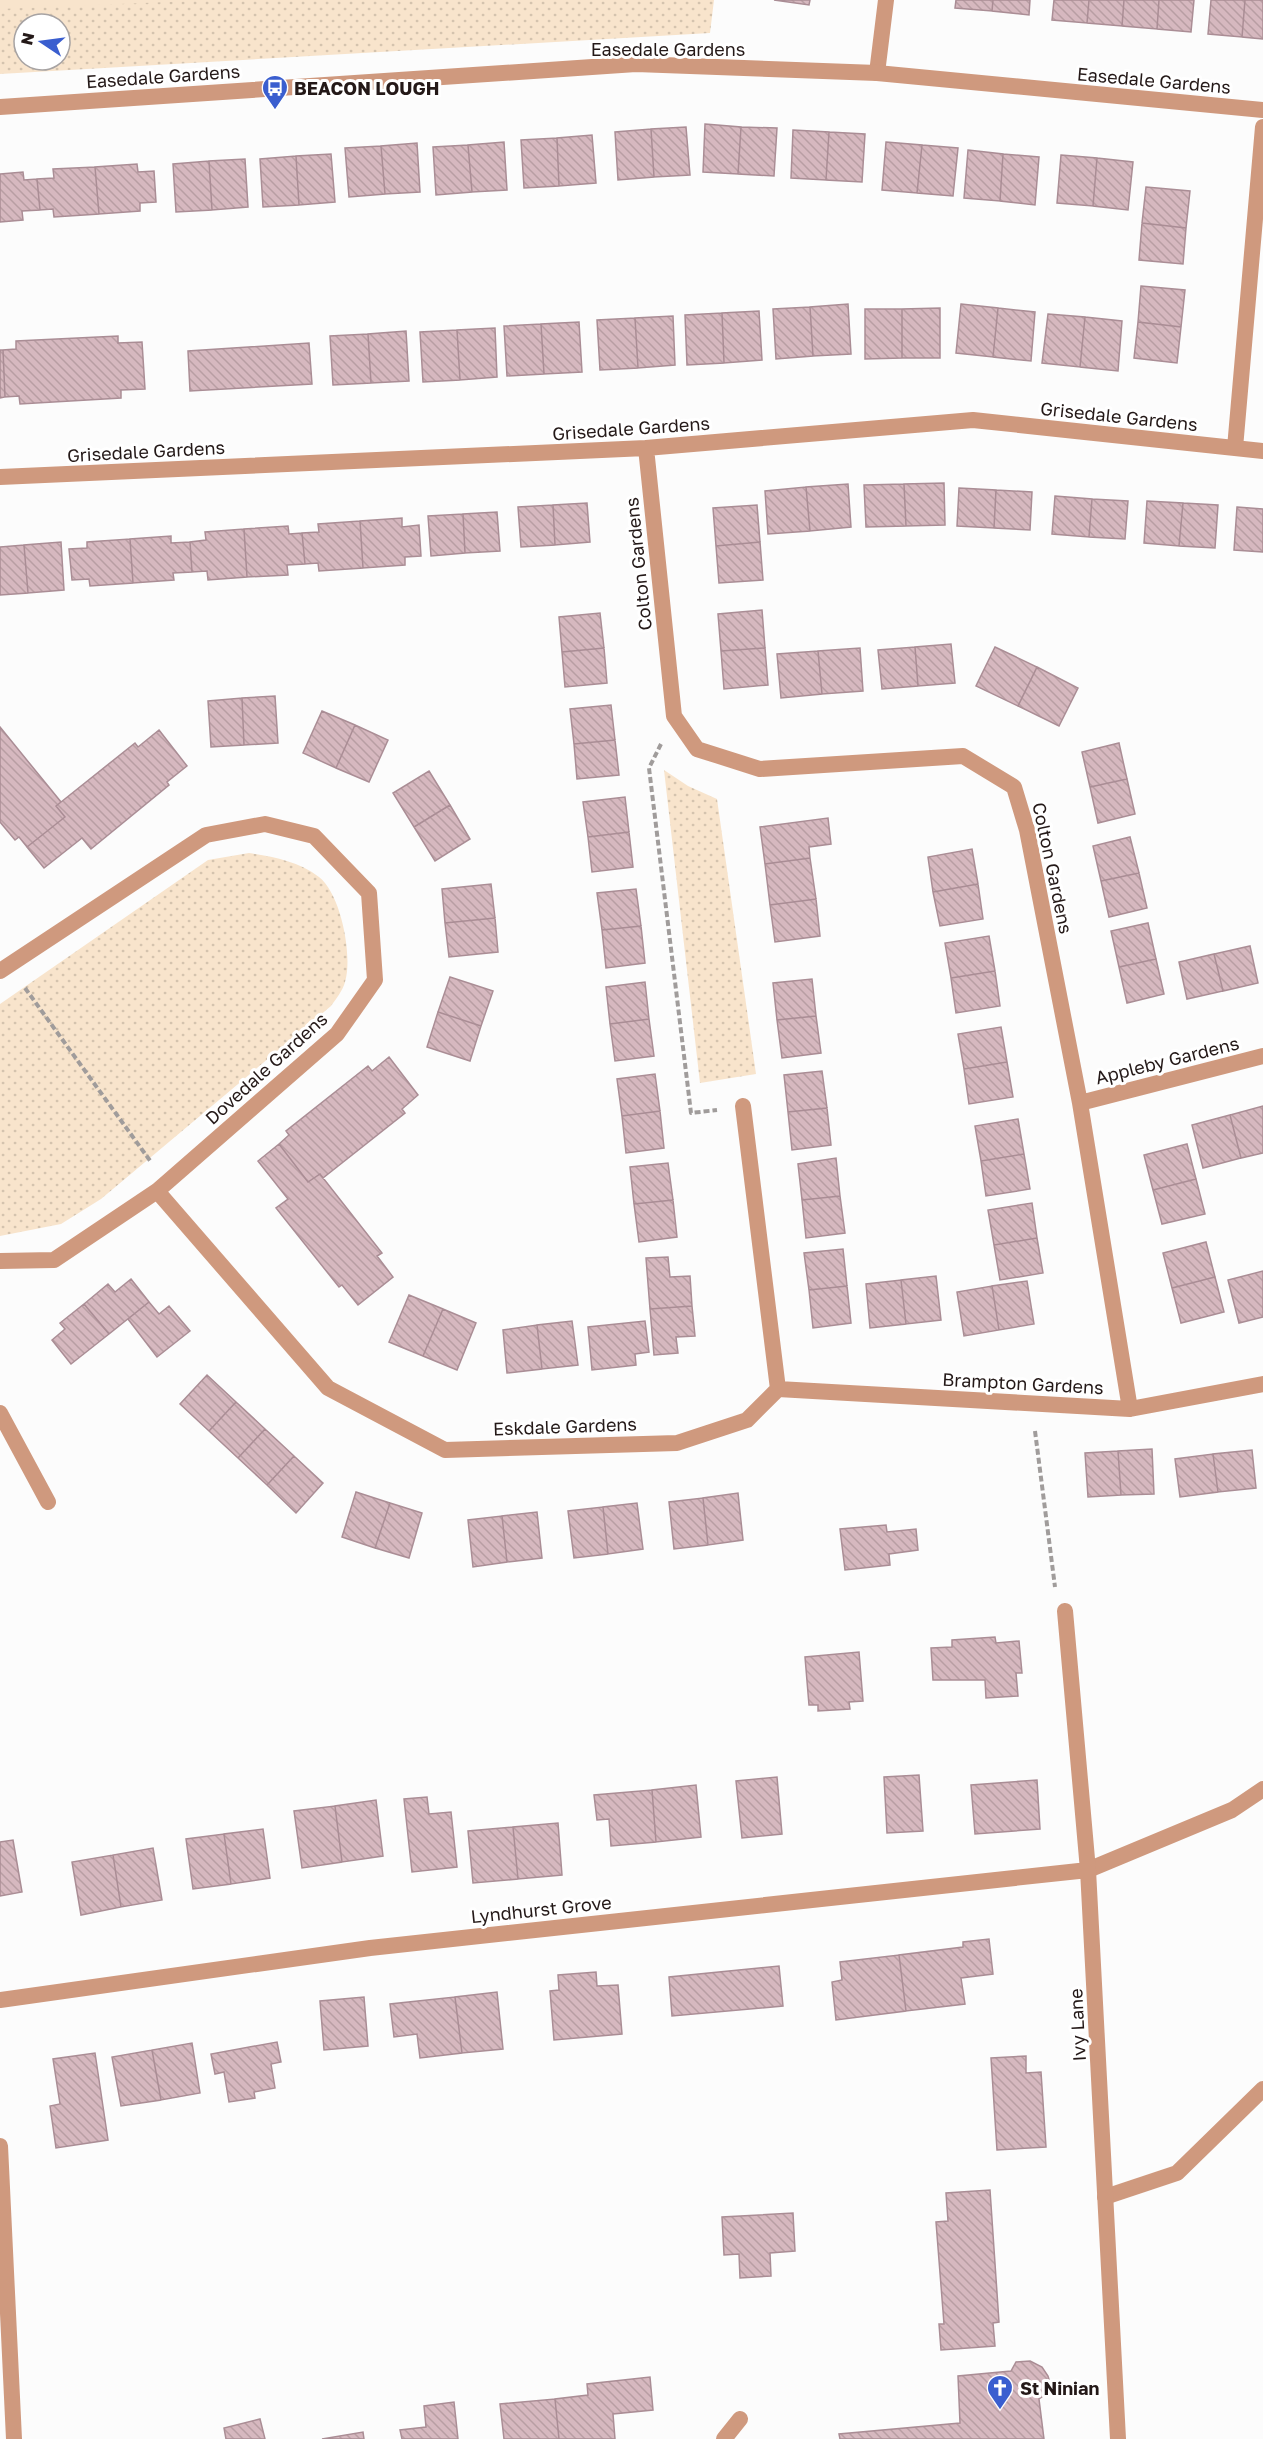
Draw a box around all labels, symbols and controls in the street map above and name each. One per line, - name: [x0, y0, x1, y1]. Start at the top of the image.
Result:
- north arrow: [12, 12, 72, 72]
- text: N: [16, 30, 38, 47]
- street label: Easedale Gardens: [591, 38, 745, 60]
- street label: Easedale Gardens: [85, 60, 241, 92]
- street label: Easedale Gardens: [1076, 62, 1232, 98]
- bus stop icon: BEACON LOUGH: [260, 73, 290, 111]
- place label: BEACON LOUGH: [294, 77, 439, 99]
- street label: Grisedale Gardens: [1039, 397, 1199, 435]
- street label: Grisedale Gardens: [551, 412, 711, 444]
- street label: Grisedale Gardens: [66, 436, 226, 466]
- street label: Colton Gardens: [620, 496, 656, 632]
- street label: Colton Gardens: [1028, 800, 1078, 936]
- street label: Dovedale Gardens: [200, 1007, 332, 1129]
- street label: Appleby Gardens: [1093, 1032, 1241, 1088]
- street label: Brampton Gardens: [942, 1368, 1104, 1398]
- street label: Eskdale Gardens: [493, 1412, 637, 1440]
- street label: Lyndhurst Grove: [470, 1891, 612, 1927]
- street label: Ivy Lane: [1064, 1988, 1090, 2062]
- church icon: St Ninian: [985, 2373, 1015, 2411]
- place label: St Ninian: [1020, 2377, 1099, 2399]

